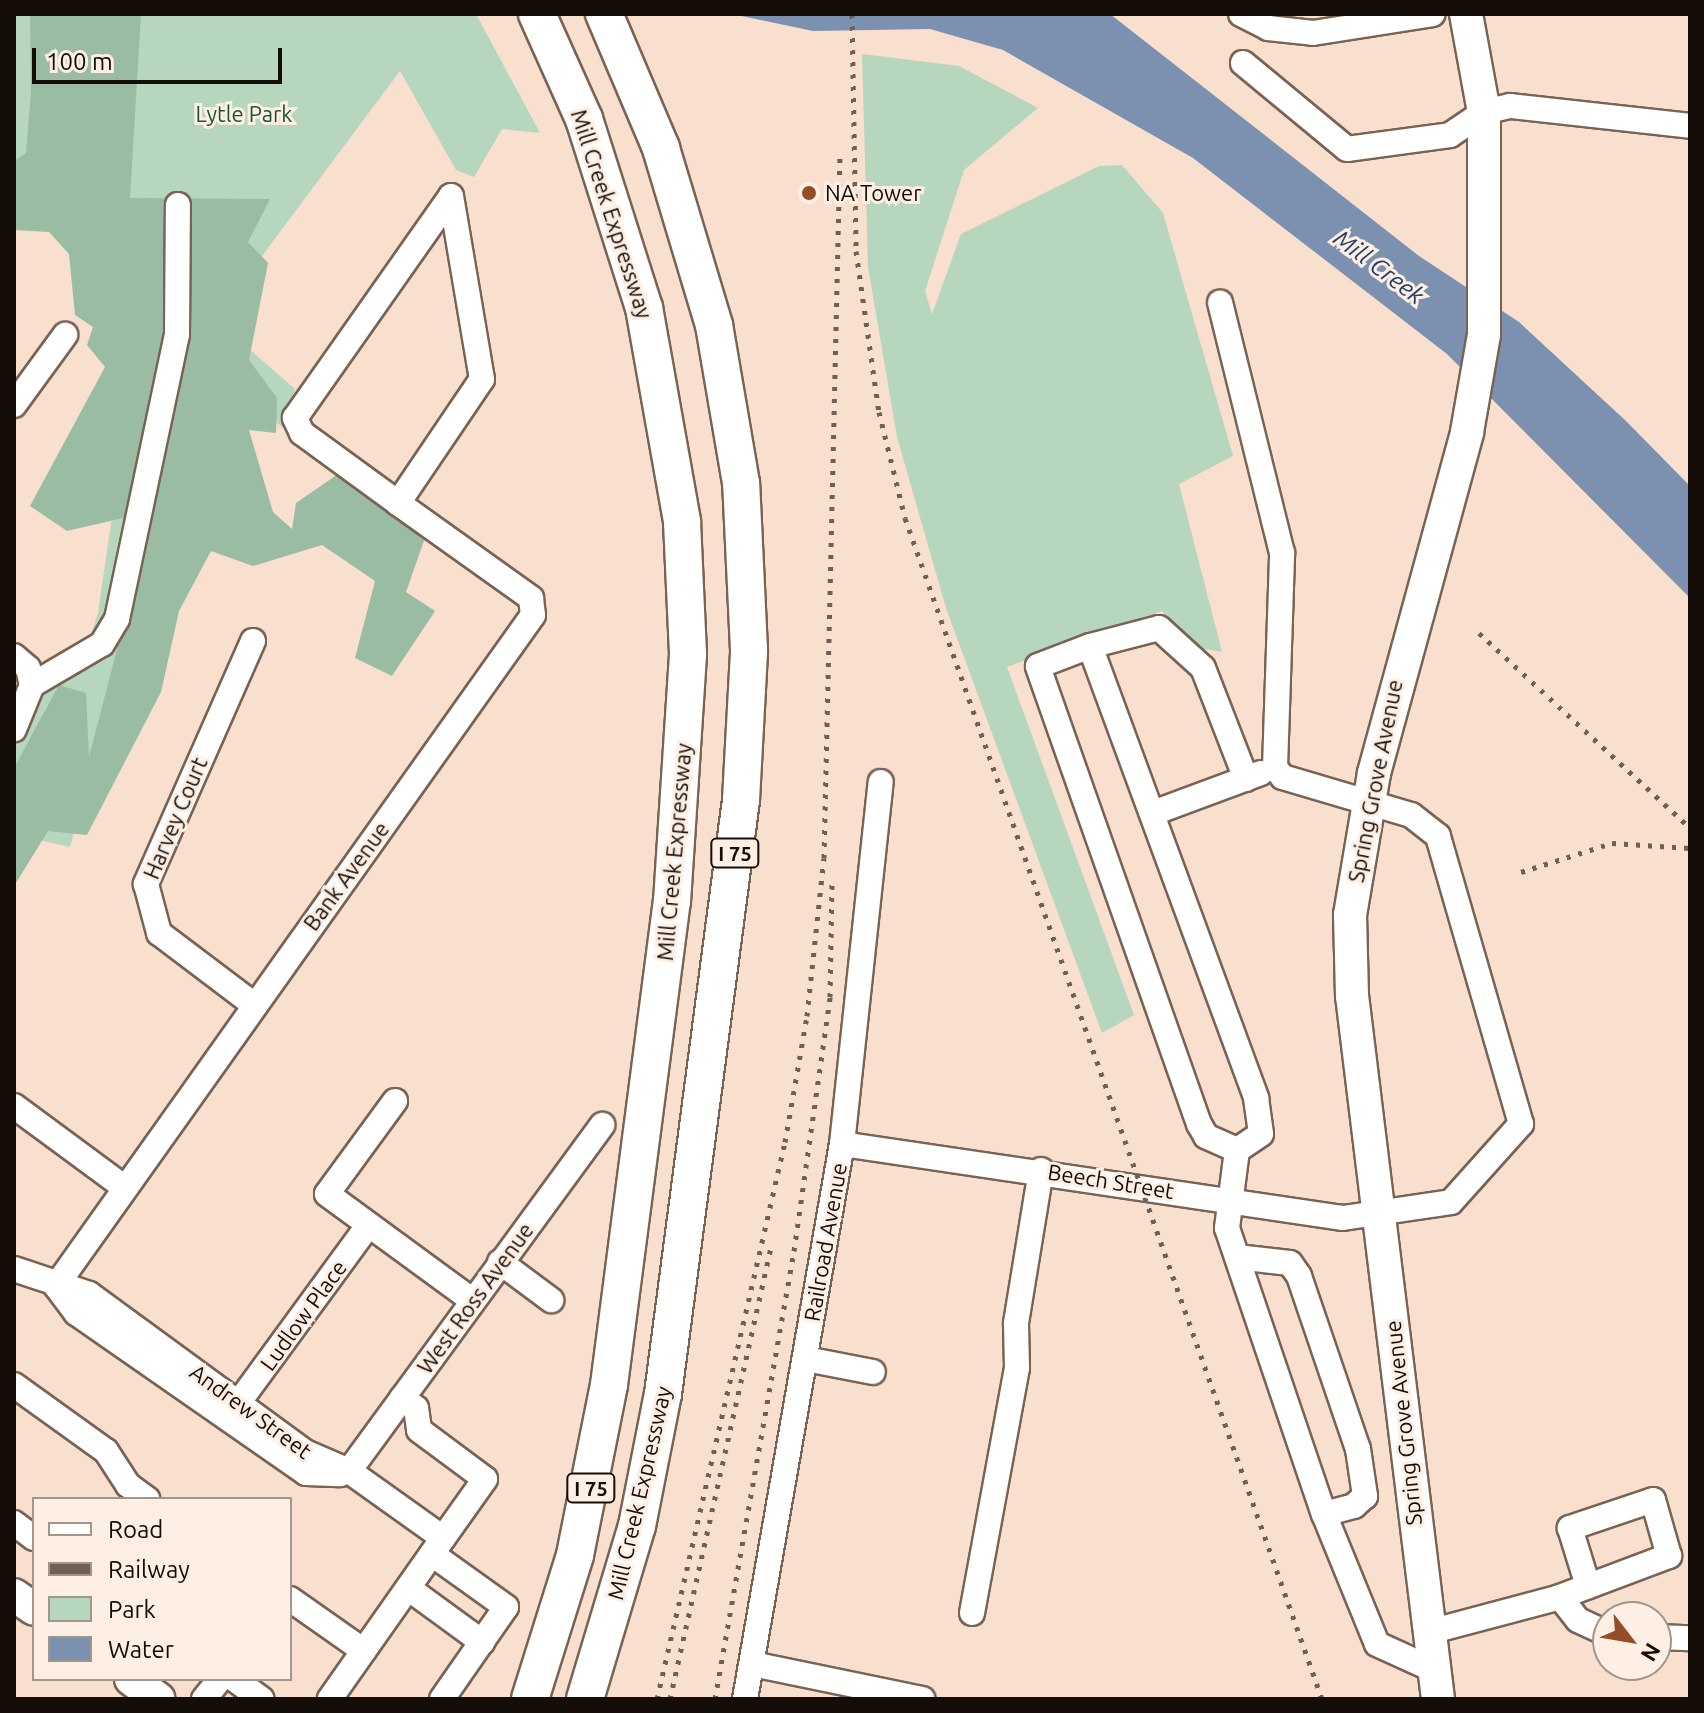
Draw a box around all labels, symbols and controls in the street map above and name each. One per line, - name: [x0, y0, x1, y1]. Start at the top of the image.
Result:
- scale bar: [36, 32, 286, 82]
- text: 100 m: [46, 48, 113, 75]
- park label: Lytle Park: [196, 101, 292, 127]
- street label: Mill Creek Expressway: [566, 106, 658, 322]
- place label: NA Tower: [825, 180, 922, 206]
- marker: NA Tower: [800, 184, 818, 202]
- water label: Mill Creek: [1328, 224, 1430, 310]
- street label: Spring Grove Avenue: [1342, 677, 1408, 885]
- street label: Mill Creek Expressway: [651, 742, 697, 962]
- street label: Harvey Court: [137, 753, 213, 883]
- street label: Bank Avenue: [298, 816, 394, 936]
- road number: I 75: [709, 837, 761, 869]
- street label: Beech Street: [1046, 1158, 1176, 1204]
- street label: Railroad Avenue: [798, 1161, 852, 1323]
- street label: West Ross Avenue: [411, 1217, 539, 1379]
- street label: Ludlow Place: [254, 1255, 352, 1375]
- street label: Spring Grove Avenue: [1379, 1319, 1427, 1527]
- street label: Andrew Street: [185, 1358, 317, 1464]
- street label: Mill Creek Expressway: [602, 1384, 676, 1602]
- road number: I 75: [565, 1472, 617, 1504]
- legend: [32, 1497, 292, 1681]
- text: Road: [108, 1516, 163, 1543]
- text: Railway: [108, 1556, 190, 1583]
- text: Park: [108, 1596, 156, 1623]
- north arrow: [1592, 1601, 1672, 1681]
- text: Water: [108, 1636, 174, 1663]
- text: N: [1636, 1639, 1666, 1666]

